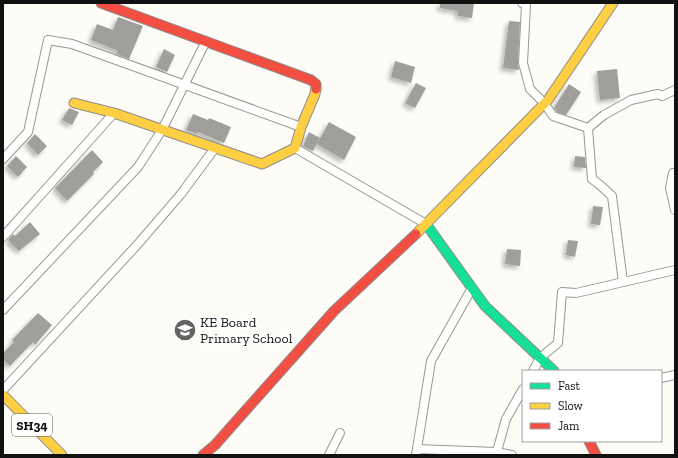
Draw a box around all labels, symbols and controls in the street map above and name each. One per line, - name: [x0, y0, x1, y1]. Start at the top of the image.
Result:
- place label: KE Board Primary School: [200, 314, 293, 347]
- school or university icon: KE Board Primary School: [172, 317, 198, 343]
- legend: [522, 370, 662, 442]
- text: Fast: [558, 379, 581, 393]
- text: Slow: [558, 399, 584, 413]
- road number: SH34: [12, 414, 52, 436]
- text: Jam: [558, 419, 580, 433]

